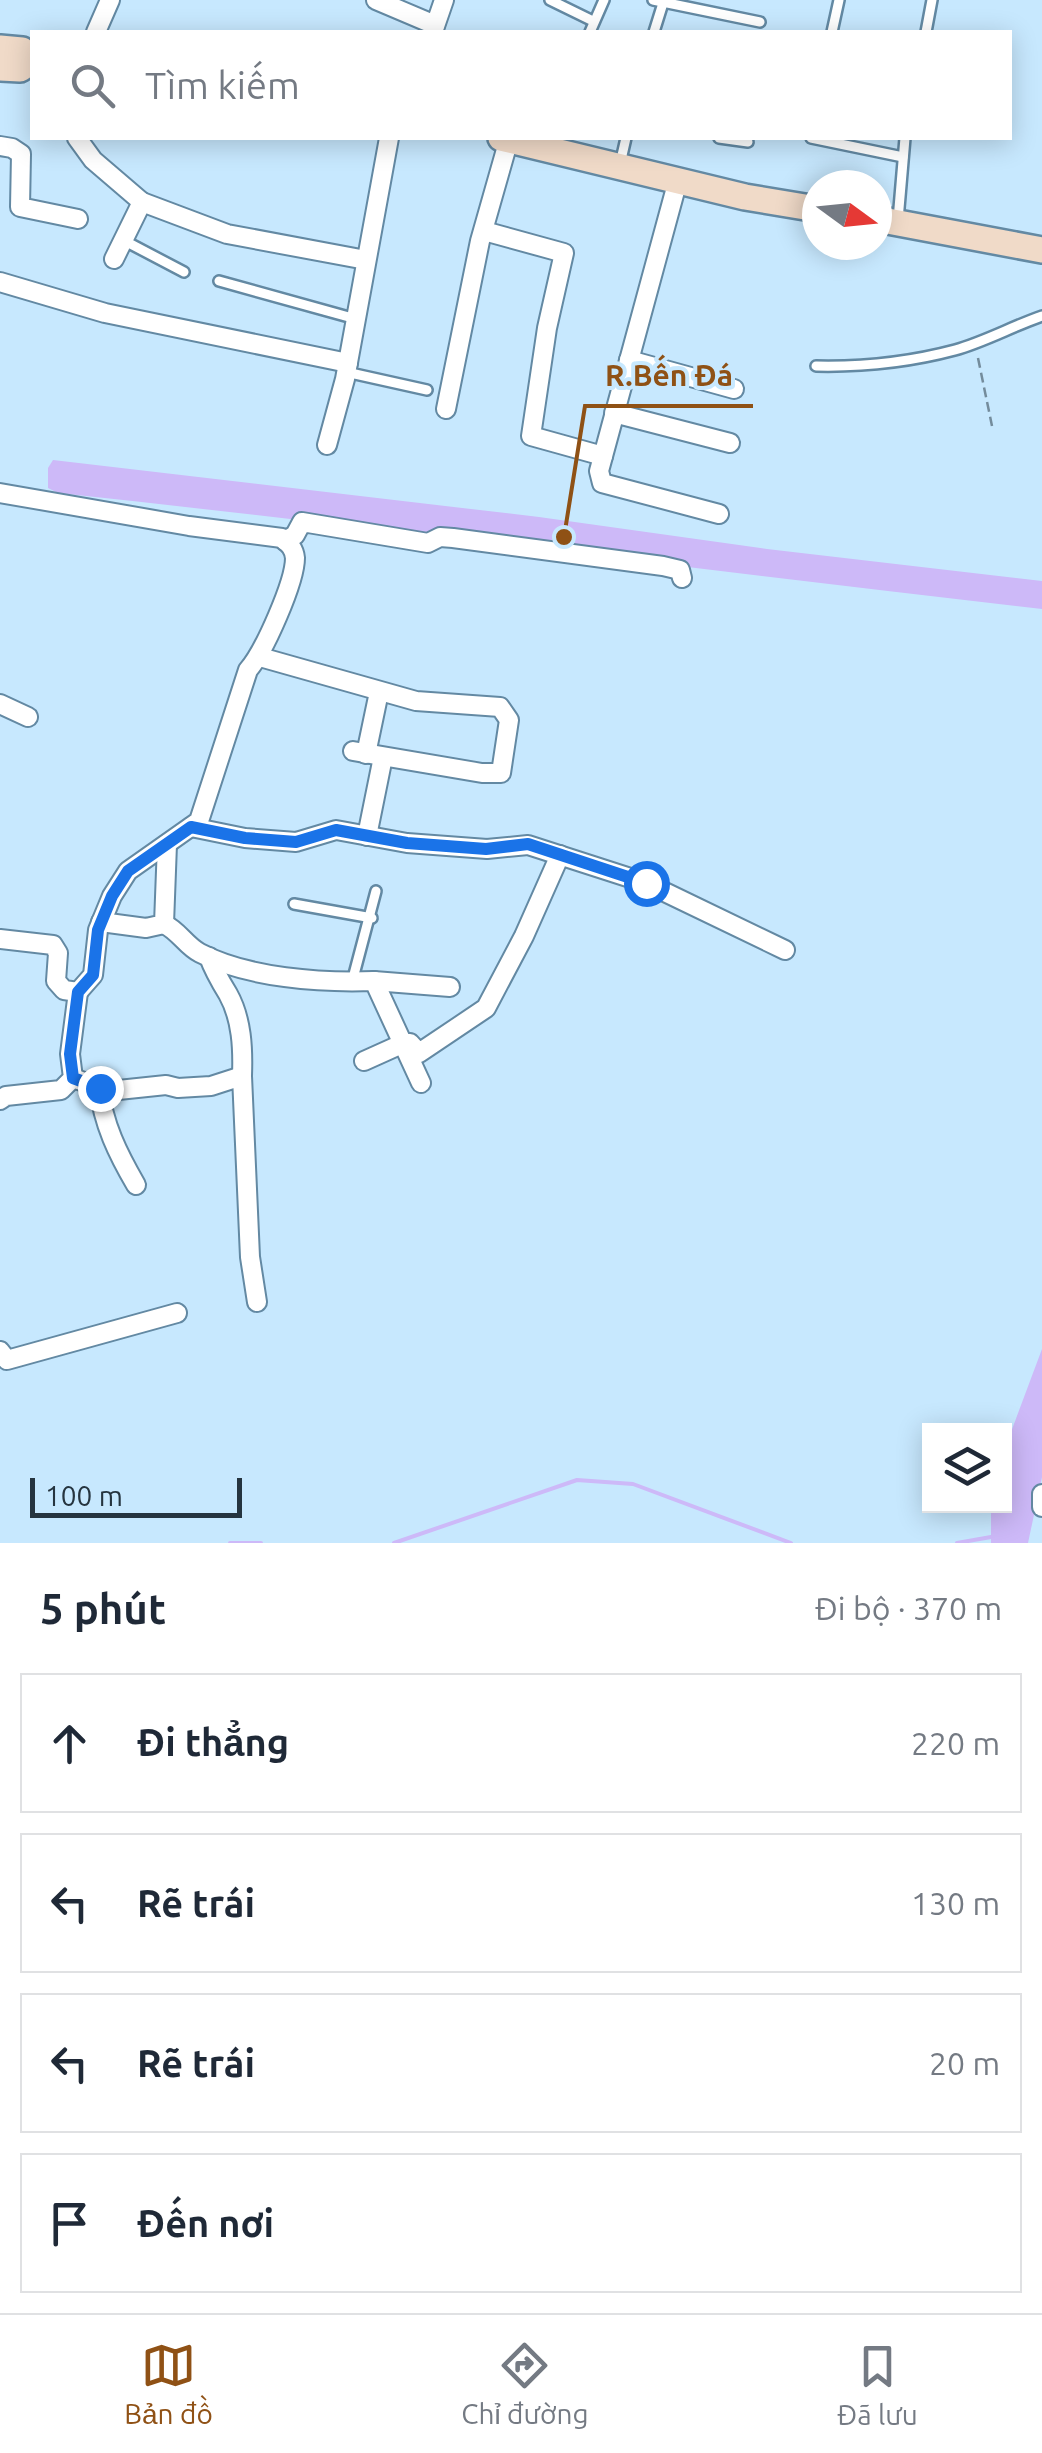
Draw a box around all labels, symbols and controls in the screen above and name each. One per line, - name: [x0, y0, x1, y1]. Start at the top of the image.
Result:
- search box: [30, 30, 1012, 140]
- icon: search: [65, 58, 120, 113]
- text: Tìm kiếm: [145, 64, 300, 106]
- north arrow: [802, 170, 892, 260]
- callout: R.Bến Đá: [585, 346, 753, 406]
- text: R.Bến Đá: [605, 354, 733, 392]
- route start: [624, 861, 670, 907]
- route end: [78, 1066, 124, 1112]
- map controls: [922, 1423, 1012, 1513]
- button: layers: [922, 1423, 1012, 1513]
- scale bar: [30, 1473, 242, 1518]
- text: 100 m: [45, 1480, 123, 1511]
- text: 5 phút: [40, 1585, 166, 1632]
- text: Đi bộ · 370 m: [815, 1590, 1002, 1626]
- icon: ahead: [42, 1716, 97, 1771]
- text: Đi thẳng: [137, 1721, 289, 1763]
- text: 220 m: [911, 1725, 1000, 1761]
- icon: left: [42, 1876, 97, 1931]
- text: Rẽ trái: [137, 1882, 255, 1924]
- text: 130 m: [911, 1885, 1000, 1921]
- icon: left: [42, 2036, 97, 2091]
- text: Rẽ trái: [137, 2042, 255, 2084]
- text: 20 m: [929, 2045, 1000, 2081]
- icon: arrive: [42, 2196, 97, 2251]
- text: Đến nơi: [137, 2202, 274, 2244]
- tab: Bản đồ: [124, 2338, 213, 2431]
- tab: Chỉ đường: [461, 2338, 589, 2431]
- tab: Đã lưu: [837, 2339, 918, 2430]

